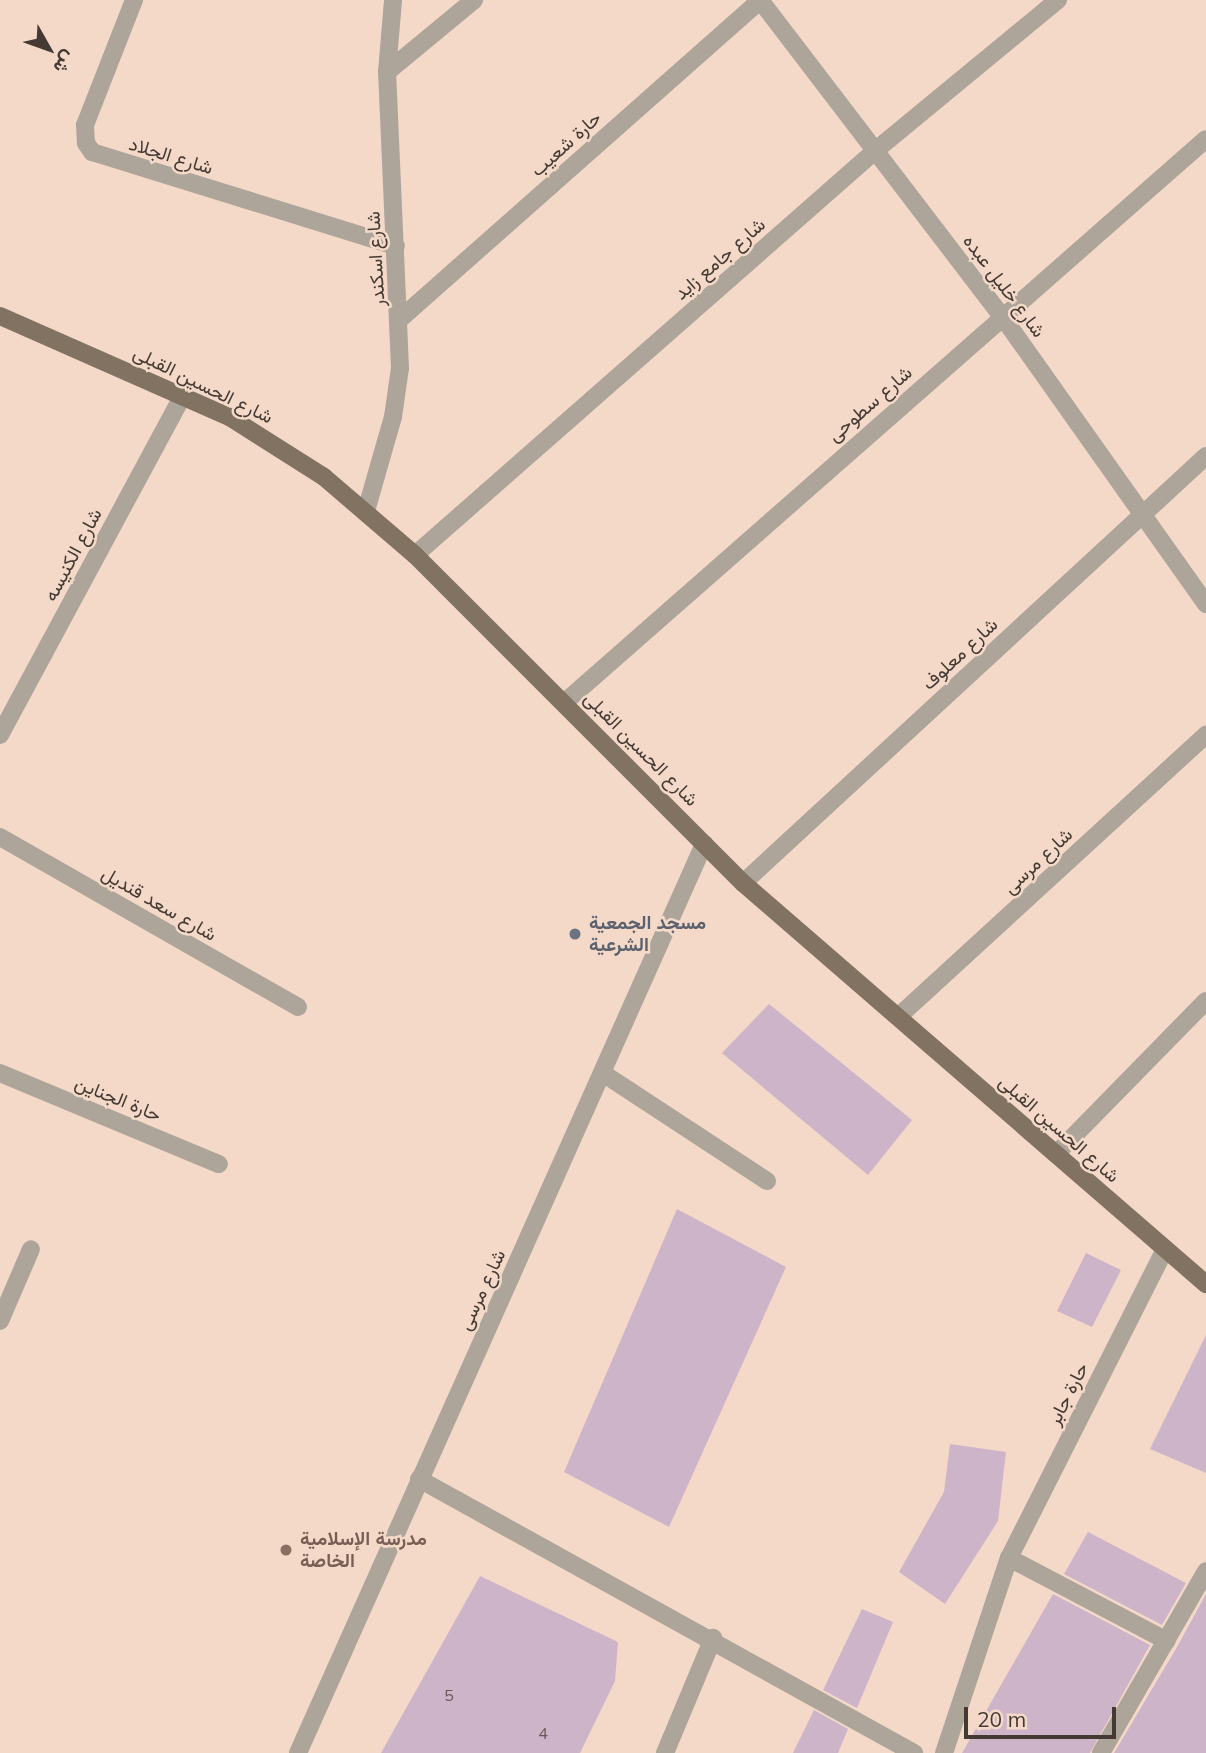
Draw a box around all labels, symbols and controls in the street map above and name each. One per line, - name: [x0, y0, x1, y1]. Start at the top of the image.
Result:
- north arrow: [14, 14, 84, 84]
- text: ش: [49, 46, 82, 79]
- street label: حارة شعيب: [526, 106, 606, 182]
- street label: شارع الجلاد: [126, 132, 216, 180]
- street label: شارع اسكندر: [362, 211, 390, 307]
- street label: شارع جامع زايد: [670, 213, 770, 305]
- street label: شارع خليل عبده: [958, 230, 1050, 342]
- street label: شارع الحسين القبلى: [129, 341, 277, 429]
- street label: شارع سطوحى: [823, 361, 917, 447]
- street label: شارع الكنيسه: [39, 505, 107, 605]
- street label: شارع معلوف: [917, 613, 1003, 695]
- street label: شارع الحسين القبلى: [579, 687, 703, 811]
- street label: شارع مرسى: [999, 823, 1077, 899]
- street label: شارع سعد قنديل: [98, 862, 220, 946]
- place label: مسجد الجمعية الشرعية: [589, 912, 706, 956]
- marker: مسجد الجمعية الشرعية: [567, 926, 583, 942]
- street label: شارع الحسين القبلى: [994, 1070, 1124, 1188]
- street label: حارة الجناين: [72, 1071, 164, 1127]
- street label: شارع مرسى: [453, 1246, 511, 1334]
- street label: حارة جابر: [1043, 1359, 1093, 1429]
- place label: مدرسة الإسلامية الخاصة: [300, 1528, 427, 1572]
- marker: مدرسة الإسلامية الخاصة: [278, 1542, 294, 1558]
- house number: 5: [444, 1685, 454, 1705]
- scale bar: [968, 1694, 1120, 1738]
- text: 20 m: [977, 1706, 1026, 1732]
- house number: 4: [538, 1723, 548, 1743]

